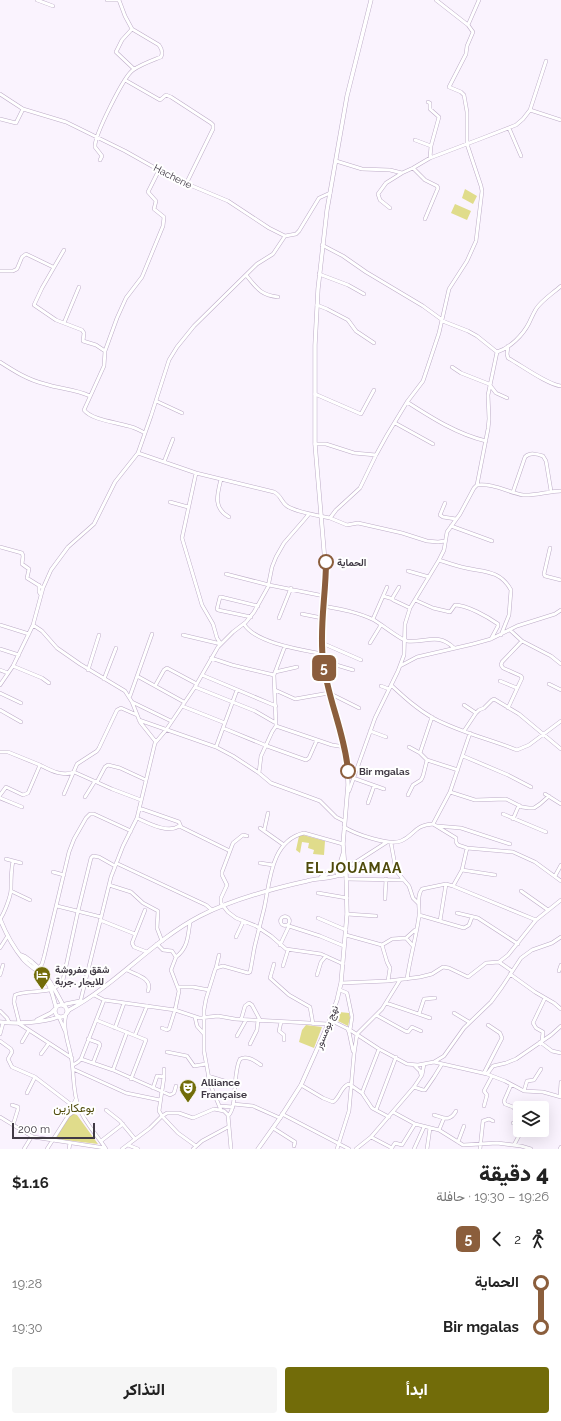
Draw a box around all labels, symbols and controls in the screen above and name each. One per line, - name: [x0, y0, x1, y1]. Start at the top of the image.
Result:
- street label: Hachene: [152, 162, 194, 191]
- marker: الحماية: [318, 554, 334, 570]
- place label: الحماية: [337, 557, 366, 569]
- line badge: 5: [311, 655, 337, 681]
- text: 5: [320, 660, 328, 676]
- marker: Bir mgalas: [340, 763, 356, 779]
- place label: Bir mgalas: [359, 766, 410, 777]
- district label: EL JOUAMAA: [305, 860, 403, 876]
- place label: شقق مفروشة للايجار .جربة: [55, 964, 110, 988]
- hotel icon: شقق مفروشة للايجار .جربة: [32, 965, 52, 990]
- street label: نهج بومسور: [312, 1004, 341, 1052]
- place label: Alliance Française: [201, 1077, 247, 1100]
- theatre icon: Alliance Française: [178, 1078, 198, 1103]
- district label: بوعكازين: [53, 1101, 95, 1116]
- map controls: [513, 1101, 549, 1137]
- button: layers: [513, 1101, 549, 1137]
- scale bar: [12, 1121, 95, 1140]
- text: 200 m: [18, 1123, 50, 1136]
- text: 4 دقيقة: [479, 1160, 549, 1186]
- text: $1.16: [12, 1174, 49, 1192]
- text: 19:26 – 19:30 · حافلة: [436, 1189, 549, 1204]
- icon: back: [486, 1228, 508, 1250]
- icon: walk: [527, 1228, 549, 1250]
- text: 5: [464, 1231, 472, 1247]
- text: 2: [514, 1232, 521, 1247]
- text: الحماية: [475, 1273, 519, 1291]
- text: 19:28: [12, 1276, 42, 1291]
- text: Bir mgalas: [443, 1318, 519, 1336]
- text: 19:30: [12, 1320, 43, 1335]
- button: التذاكر: [12, 1367, 277, 1413]
- button: ابدأ: [285, 1367, 549, 1413]

